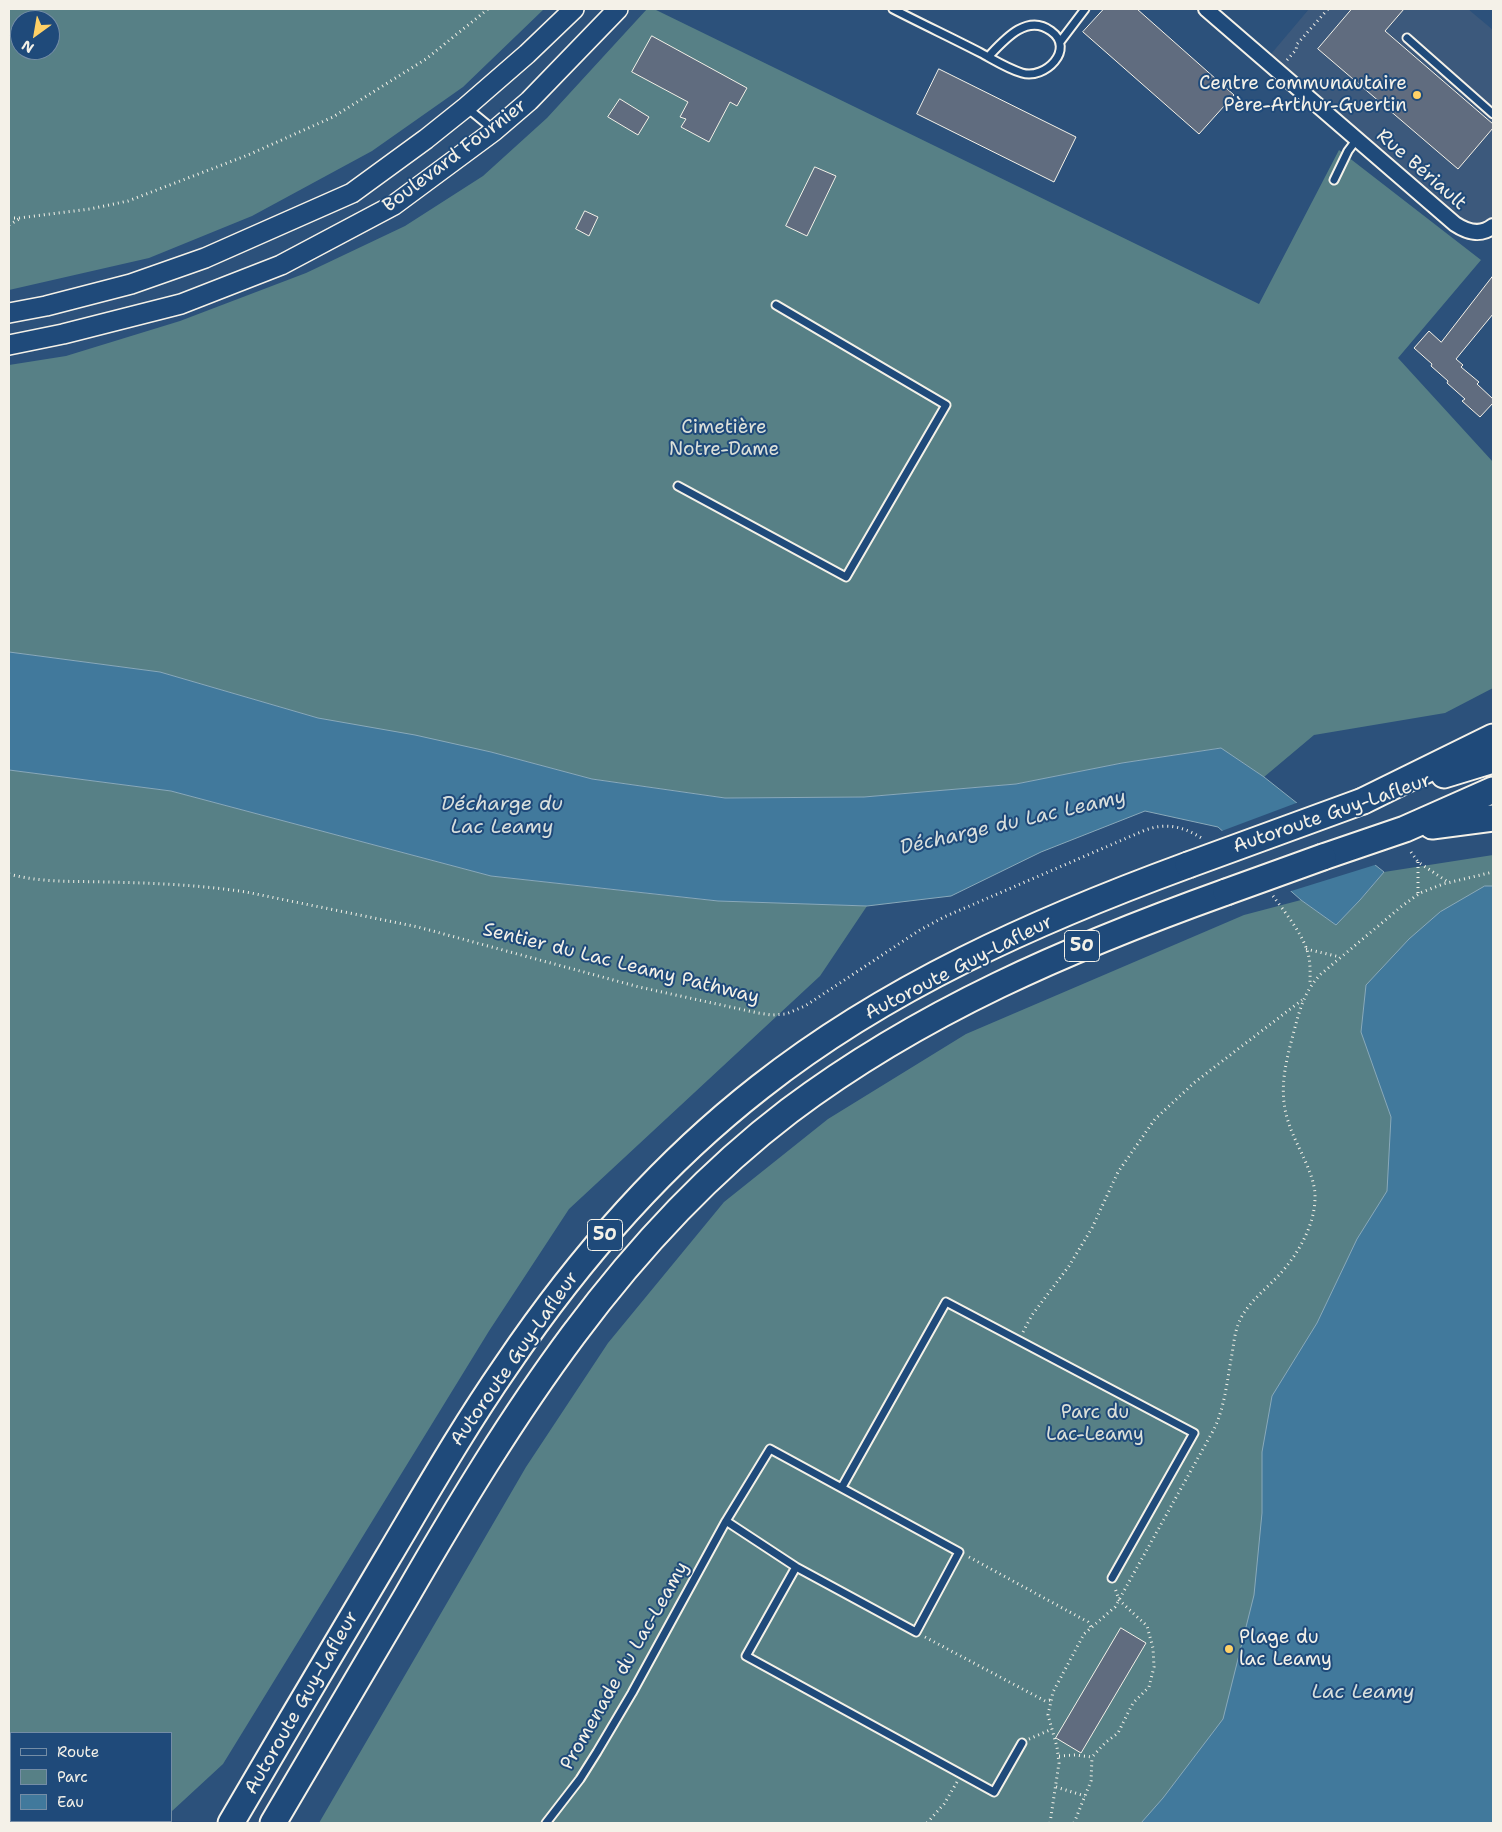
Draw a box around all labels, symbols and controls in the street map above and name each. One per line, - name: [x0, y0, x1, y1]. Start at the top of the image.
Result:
- north arrow: [10, 10, 60, 60]
- text: N: [18, 36, 37, 57]
- place label: Centre communautaire Père-Arthur-Guertin: [1199, 73, 1407, 117]
- marker: Centre communautaire Père-Arthur-Guertin: [1411, 89, 1423, 101]
- street label: Boulevard Fournier: [379, 94, 531, 218]
- street label: Rue Bériault: [1371, 125, 1471, 215]
- park label: Cimetière Notre-Dame: [669, 417, 779, 461]
- street label: Autoroute Guy-Lafleur: [1230, 769, 1434, 859]
- water label: Décharge du Lac Leamy: [898, 785, 1128, 861]
- water label: Décharge du Lac Leamy: [441, 793, 563, 840]
- street label: Autoroute Guy-Lafleur: [861, 911, 1057, 1025]
- street label: Sentier du Lac Leamy Pathway: [480, 919, 762, 1009]
- road number: 50: [1064, 930, 1100, 961]
- road number: 50: [588, 1220, 622, 1250]
- street label: Autoroute Guy-Lafleur: [446, 1267, 584, 1451]
- park label: Parc du Lac-Leamy: [1046, 1402, 1144, 1446]
- street label: Promenade du Lac-Leamy: [556, 1558, 694, 1774]
- street label: Autoroute Guy-Lafleur: [240, 1607, 364, 1799]
- place label: Plage du lac Leamy: [1239, 1627, 1332, 1671]
- marker: Plage du lac Leamy: [1223, 1643, 1235, 1655]
- water label: Lac Leamy: [1312, 1681, 1414, 1705]
- legend: [10, 1732, 172, 1822]
- text: Route: [57, 1742, 99, 1762]
- text: Parc: [57, 1767, 88, 1787]
- text: Eau: [57, 1792, 84, 1812]

